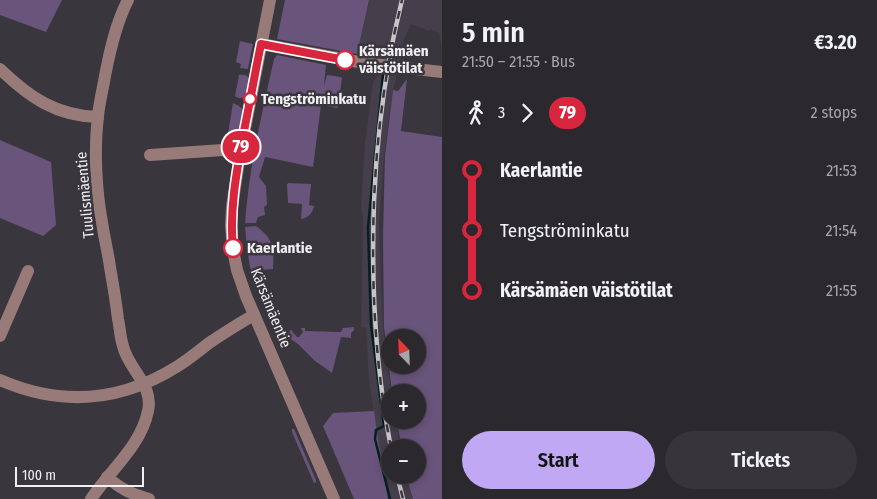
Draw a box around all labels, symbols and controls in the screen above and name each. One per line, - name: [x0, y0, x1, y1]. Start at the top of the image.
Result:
- text: 5 min: [462, 16, 525, 49]
- text: €3.20: [814, 31, 857, 54]
- place label: Kärsämäen väistötilat: [358, 42, 429, 77]
- marker: Kärsämäen väistötilat: [335, 50, 355, 70]
- text: 21:50 – 21:55 · Bus: [462, 52, 575, 71]
- place label: Tengströminkatu: [261, 90, 366, 108]
- marker: Tengströminkatu: [243, 92, 257, 106]
- icon: walk: [462, 99, 490, 127]
- icon: forward: [513, 99, 541, 127]
- text: 79: [559, 102, 576, 124]
- text: 3: [498, 103, 505, 122]
- text: 2 stops: [811, 103, 857, 122]
- line badge: 79: [218, 131, 264, 163]
- text: 79: [233, 136, 249, 158]
- street label: Tuulismäentie: [72, 151, 98, 239]
- text: Kaerlantie: [500, 159, 583, 182]
- text: 21:53: [826, 161, 857, 180]
- text: Tengströminkatu: [500, 219, 630, 242]
- text: 21:54: [826, 221, 857, 240]
- marker: Kaerlantie: [223, 238, 243, 258]
- place label: Kaerlantie: [247, 239, 313, 257]
- street label: Kärsämäentie: [247, 266, 295, 350]
- text: Kärsämäen väistötilat: [500, 279, 673, 302]
- text: 21:55: [826, 281, 857, 300]
- north arrow: [381, 329, 426, 374]
- map controls: [381, 329, 426, 484]
- button: +: [381, 384, 426, 429]
- button: Start: [462, 431, 655, 489]
- button: Tickets: [665, 431, 857, 489]
- button: −: [381, 439, 426, 484]
- scale bar: [15, 464, 144, 487]
- text: 100 m: [22, 467, 56, 484]

